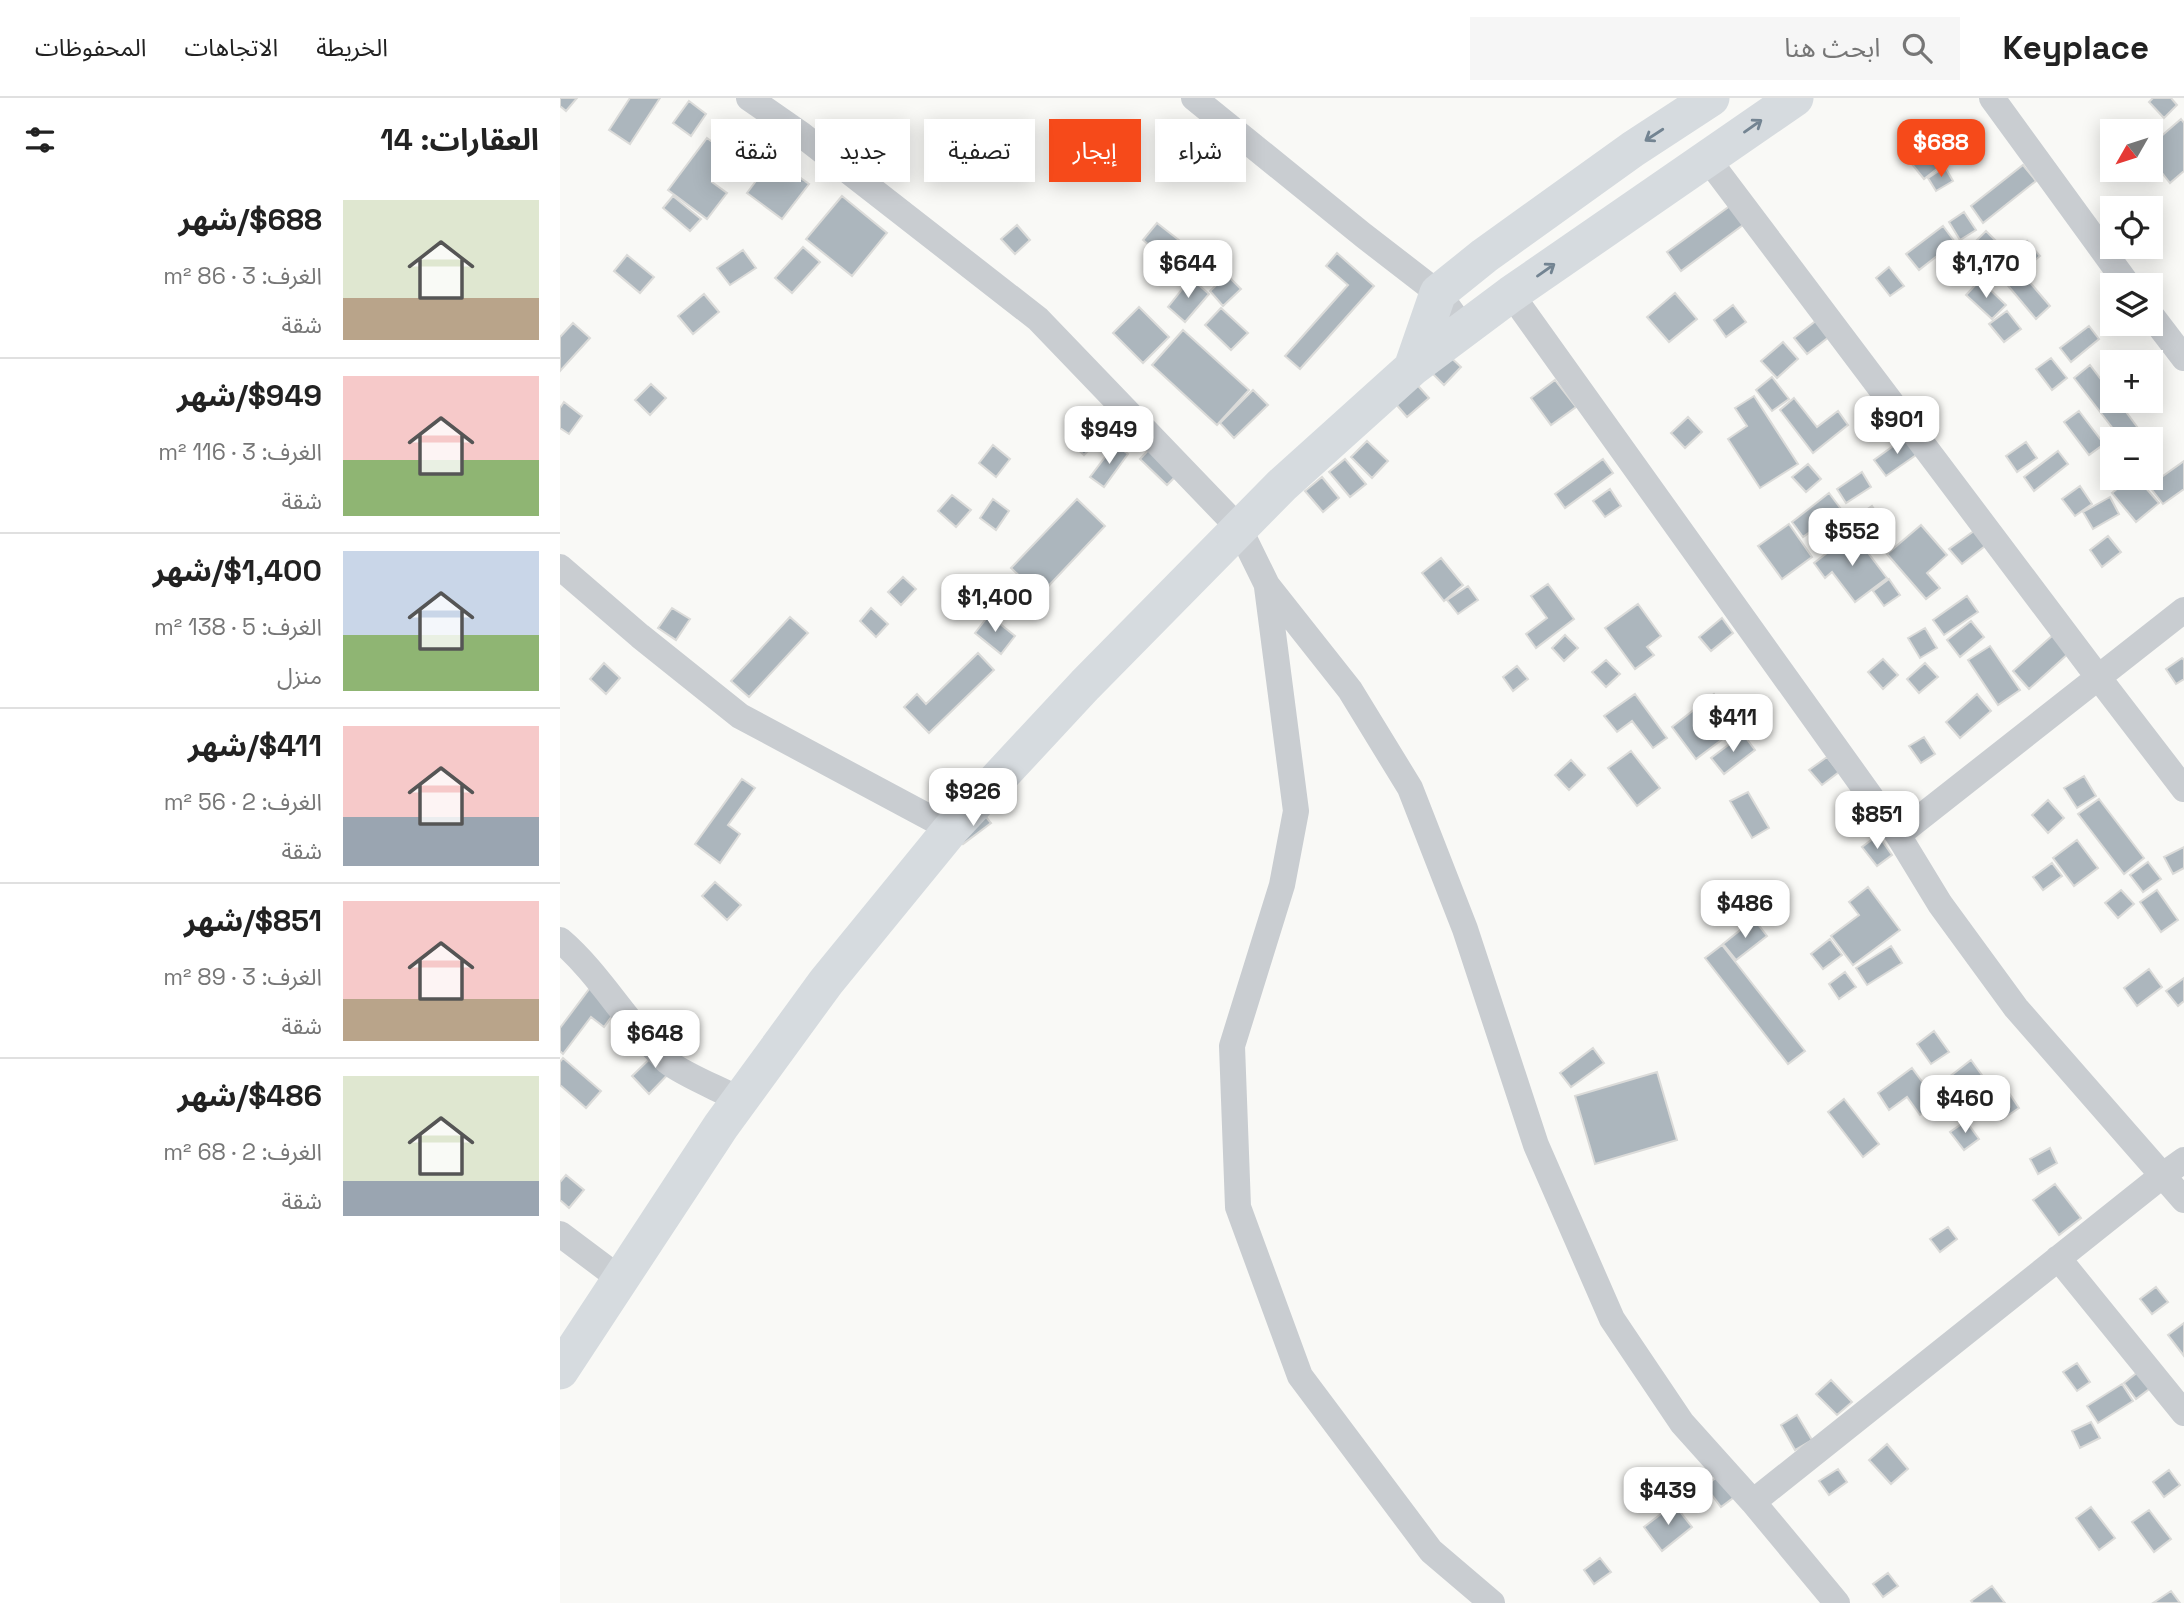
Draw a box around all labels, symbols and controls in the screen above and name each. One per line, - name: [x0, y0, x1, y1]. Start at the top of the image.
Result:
- search box: [1470, 17, 1960, 80]
- text: Keyplace: [2002, 27, 2149, 69]
- icon: search: [1898, 29, 1936, 67]
- text: ابحث هنا: [1784, 31, 1880, 65]
- text: المحفوظات: [35, 32, 146, 63]
- text: الاتجاهات: [184, 32, 278, 63]
- text: الخريطة: [316, 32, 388, 63]
- chip: شقة: [711, 119, 801, 182]
- chip: جديد: [815, 119, 910, 182]
- chip: تصفية: [924, 119, 1035, 182]
- chip: إيجار: [1049, 119, 1141, 182]
- chip: شراء: [1155, 119, 1246, 182]
- one-way arrow: [1743, 119, 1762, 134]
- north arrow: [2100, 119, 2163, 182]
- map controls: [2100, 119, 2163, 490]
- text: العقارات: 14: [380, 120, 539, 159]
- pin: $688: [1900, 120, 1982, 179]
- icon: filters: [21, 121, 59, 159]
- text: $688: [1913, 127, 1969, 157]
- one-way arrow: [1644, 129, 1664, 143]
- button: locate: [2100, 196, 2163, 259]
- text: $688/شهر: [178, 200, 322, 239]
- icon: home: [399, 228, 483, 312]
- pin: $644: [1147, 240, 1229, 300]
- pin: $1,170: [1929, 240, 2043, 300]
- text: $644: [1159, 248, 1217, 278]
- text: $1,170: [1952, 248, 2020, 278]
- text: الغرف: 3 · 86 m²: [163, 261, 322, 291]
- one-way arrow: [1536, 263, 1555, 277]
- button: layers: [2100, 273, 2163, 336]
- text: شقة: [281, 310, 322, 340]
- button: +: [2100, 350, 2163, 413]
- text: $949/شهر: [177, 376, 322, 415]
- pin: $901: [1856, 396, 1938, 456]
- icon: home: [399, 404, 483, 488]
- text: $901: [1870, 404, 1924, 434]
- pin: $949: [1068, 406, 1150, 466]
- text: $949: [1081, 414, 1138, 444]
- button: −: [2100, 427, 2163, 490]
- text: الغرف: 3 · 116 m²: [158, 437, 322, 467]
- text: شقة: [281, 486, 322, 516]
- pin: $552: [1811, 508, 1893, 568]
- text: $552: [1824, 516, 1880, 546]
- text: $1,400/شهر: [153, 551, 322, 590]
- pin: $1,400: [938, 574, 1052, 634]
- icon: home: [399, 579, 483, 663]
- text: $1,400: [957, 582, 1033, 612]
- text: الغرف: 5 · 138 m²: [154, 612, 322, 642]
- text: منزل: [277, 661, 322, 691]
- pin: $411: [1692, 694, 1774, 754]
- text: $411: [1709, 702, 1757, 732]
- text: $411/شهر: [188, 726, 322, 765]
- icon: home: [399, 754, 483, 838]
- pin: $926: [932, 768, 1014, 828]
- text: $926: [945, 776, 1001, 806]
- text: الغرف: 2 · 56 m²: [164, 787, 322, 817]
- pin: $851: [1836, 792, 1918, 851]
- text: $851: [1851, 799, 1903, 829]
- text: شقة: [281, 836, 322, 866]
- pin: $486: [1704, 880, 1786, 940]
- text: $486: [1717, 888, 1773, 918]
- text: $851/شهر: [184, 901, 322, 940]
- icon: home: [399, 929, 483, 1013]
- text: الغرف: 3 · 89 m²: [163, 962, 322, 992]
- pin: $648: [614, 1010, 696, 1070]
- text: شقة: [281, 1011, 322, 1041]
- text: $648: [627, 1018, 683, 1048]
- text: $486/شهر: [177, 1076, 322, 1115]
- pin: $460: [1924, 1076, 2006, 1135]
- text: $460: [1936, 1083, 1994, 1113]
- icon: home: [399, 1104, 483, 1188]
- text: الغرف: 2 · 68 m²: [163, 1137, 322, 1167]
- text: شقة: [281, 1186, 322, 1216]
- pin: $439: [1627, 1468, 1709, 1527]
- text: $439: [1640, 1475, 1696, 1505]

